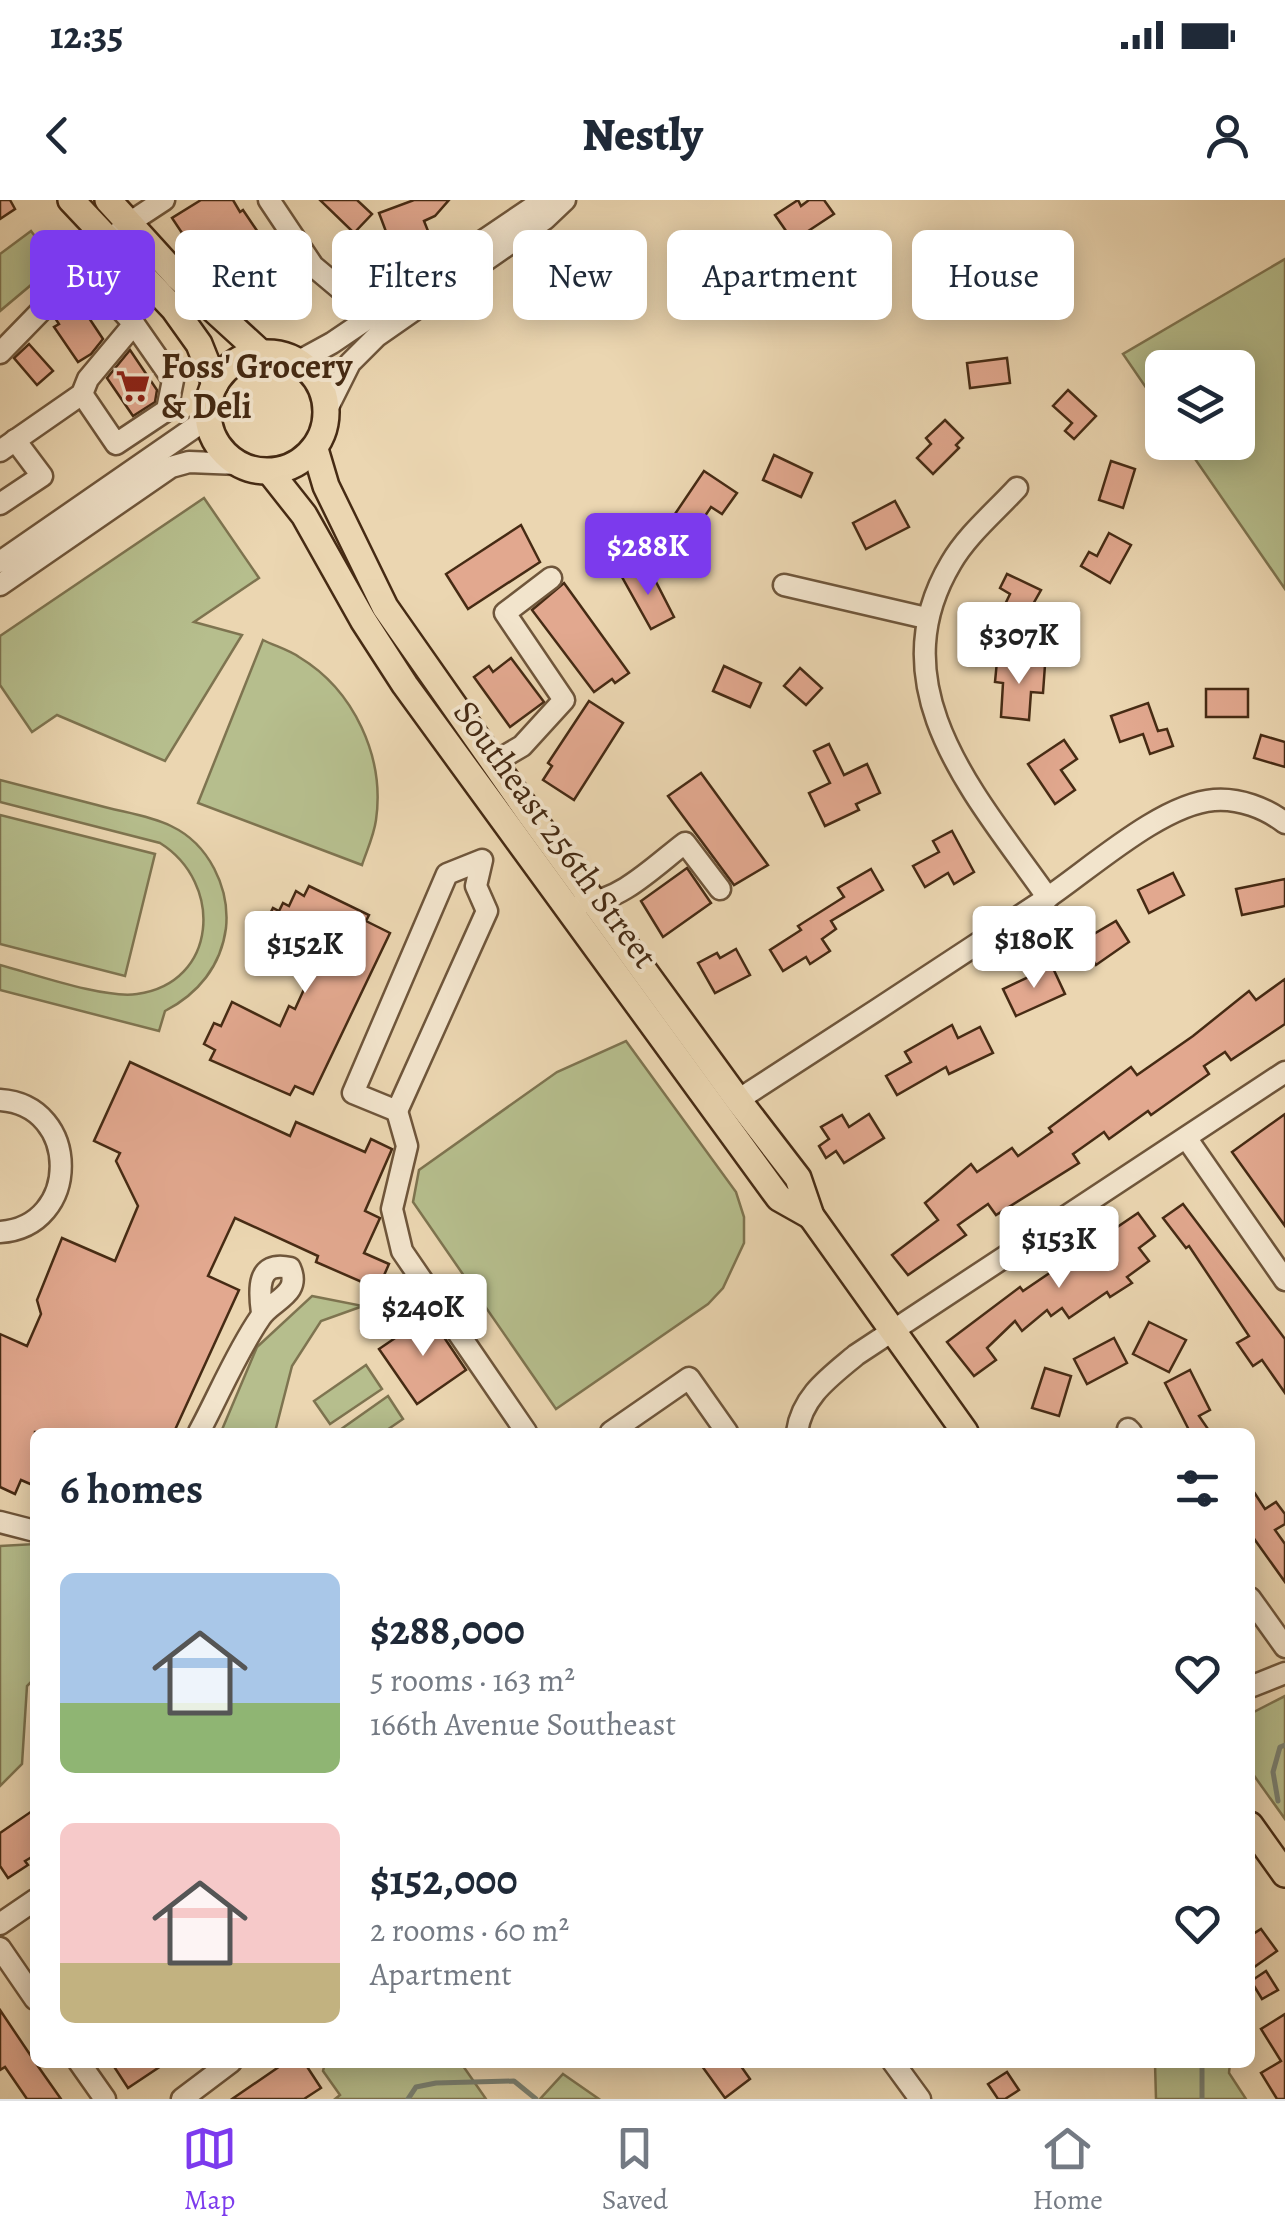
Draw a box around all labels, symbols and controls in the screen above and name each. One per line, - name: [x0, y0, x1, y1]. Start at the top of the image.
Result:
- text: 12:35: [50, 9, 124, 61]
- text: Nestly: [582, 104, 703, 166]
- icon: back: [30, 108, 85, 163]
- icon: person: [1200, 108, 1255, 163]
- chip: Buy: [30, 230, 155, 320]
- chip: Rent: [175, 230, 312, 320]
- chip: Filters: [332, 230, 493, 320]
- chip: New: [513, 230, 647, 320]
- chip: Apartment: [667, 230, 892, 320]
- chip: House: [912, 230, 1074, 320]
- place label: Foss' Grocery & Deli: [161, 342, 353, 430]
- map controls: [1145, 350, 1255, 460]
- button: layers: [1145, 350, 1255, 460]
- supermarket icon: Foss' Grocery & Deli: [114, 367, 152, 405]
- pin: $288K: [578, 513, 718, 598]
- text: $288K: [607, 523, 689, 567]
- pin: $307K: [949, 602, 1089, 687]
- text: $307K: [979, 612, 1059, 656]
- street label: Southeast 256th Street: [443, 690, 669, 978]
- pin: $180K: [964, 906, 1104, 991]
- pin: $152K: [235, 911, 375, 996]
- text: $180K: [995, 916, 1073, 960]
- text: $152K: [267, 921, 343, 965]
- pin: $153K: [989, 1206, 1129, 1291]
- text: $153K: [1022, 1216, 1096, 1260]
- pin: $240K: [353, 1274, 493, 1359]
- text: $240K: [382, 1284, 464, 1328]
- text: 6 homes: [60, 1460, 203, 1517]
- icon: filters: [1170, 1461, 1225, 1516]
- text: $288,000: [370, 1601, 525, 1658]
- icon: home: [140, 1613, 260, 1733]
- icon: heart: [1170, 1646, 1225, 1701]
- text: 5 rooms · 163 m²: [370, 1658, 575, 1702]
- text: 166th Avenue Southeast: [370, 1702, 676, 1746]
- text: $152,000: [370, 1851, 518, 1908]
- icon: home: [140, 1863, 260, 1983]
- icon: heart: [1170, 1896, 1225, 1951]
- text: 2 rooms · 60 m²: [370, 1908, 569, 1952]
- text: Apartment: [370, 1952, 512, 1996]
- tab: Map: [182, 2121, 237, 2219]
- tab: Saved: [602, 2121, 668, 2219]
- tab: Home: [1032, 2121, 1103, 2219]

